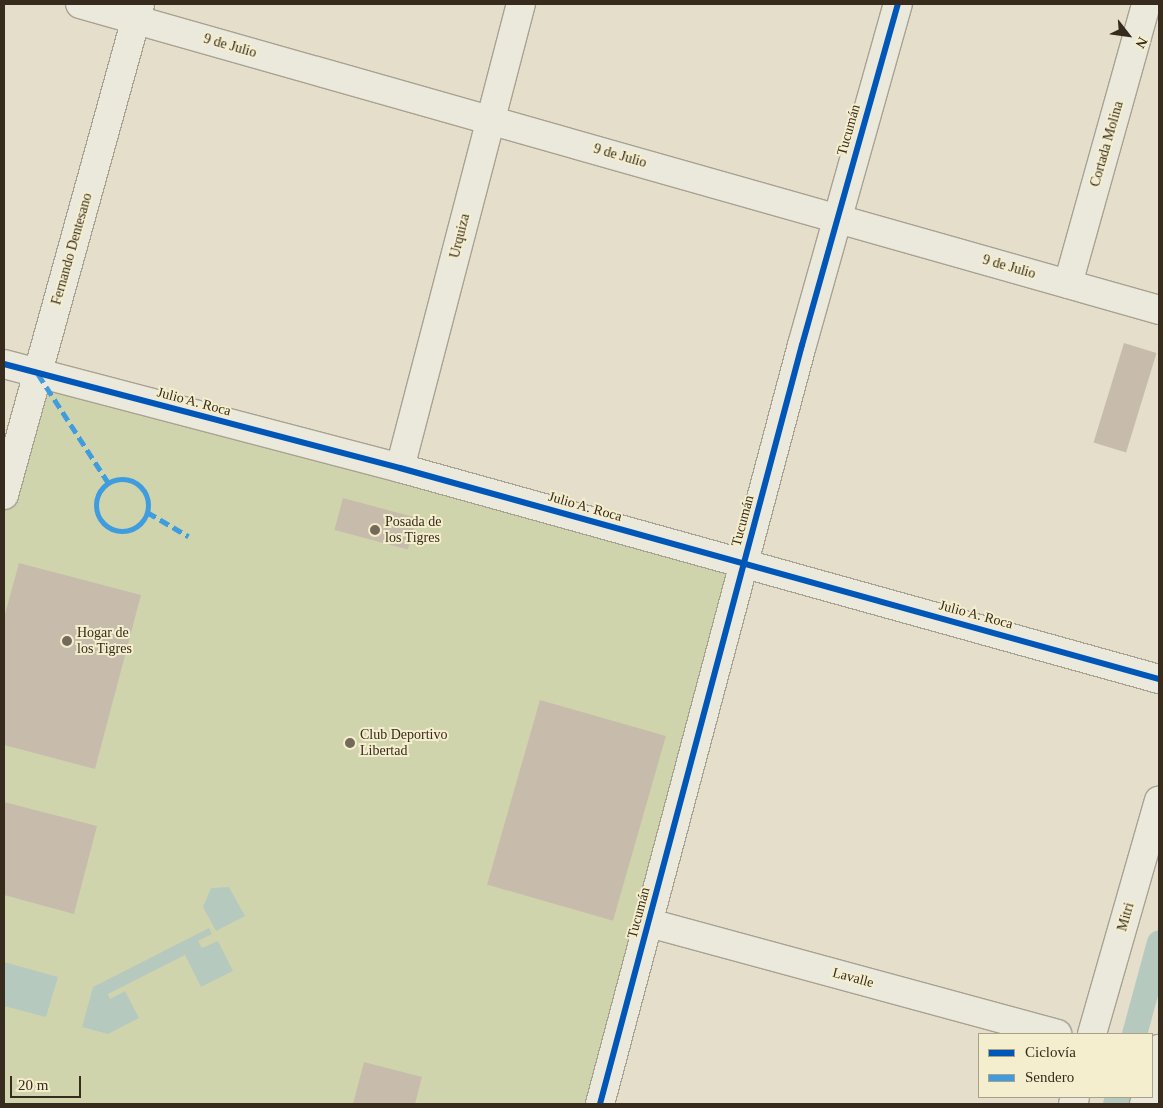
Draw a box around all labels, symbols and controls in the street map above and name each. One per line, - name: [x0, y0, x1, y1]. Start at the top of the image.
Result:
- north arrow: [1103, 10, 1153, 60]
- street label: 9 de Julio: [202, 30, 258, 62]
- text: N: [1132, 35, 1150, 51]
- street label: Cortada Molina: [1087, 99, 1127, 189]
- street label: Tucumán: [834, 103, 864, 157]
- street label: 9 de Julio: [592, 140, 648, 172]
- street label: Fernando Dentesano: [48, 191, 96, 307]
- street label: Urquiza: [446, 212, 474, 260]
- street label: 9 de Julio: [981, 251, 1037, 283]
- street label: Julio A. Roca: [155, 384, 233, 420]
- street label: Julio A. Roca: [546, 488, 624, 526]
- street label: Tucumán: [728, 494, 758, 548]
- place label: Posada de los Tigres: [385, 514, 441, 546]
- marker: Posada de los Tigres: [369, 524, 381, 536]
- street label: Julio A. Roca: [937, 597, 1015, 633]
- place label: Hogar de los Tigres: [77, 625, 132, 658]
- marker: Hogar de los Tigres: [61, 635, 73, 647]
- place label: Club Deportivo Libertad: [360, 727, 447, 760]
- marker: Club Deportivo Libertad: [344, 737, 356, 749]
- street label: Tucumán: [624, 886, 654, 940]
- street label: Mitri: [1114, 901, 1138, 933]
- street label: Lavalle: [831, 964, 875, 992]
- legend: [978, 1033, 1153, 1098]
- text: Ciclovía: [1025, 1044, 1076, 1060]
- scale bar: [12, 1066, 84, 1098]
- text: Sendero: [1025, 1069, 1074, 1085]
- text: 20 m: [18, 1077, 48, 1093]

